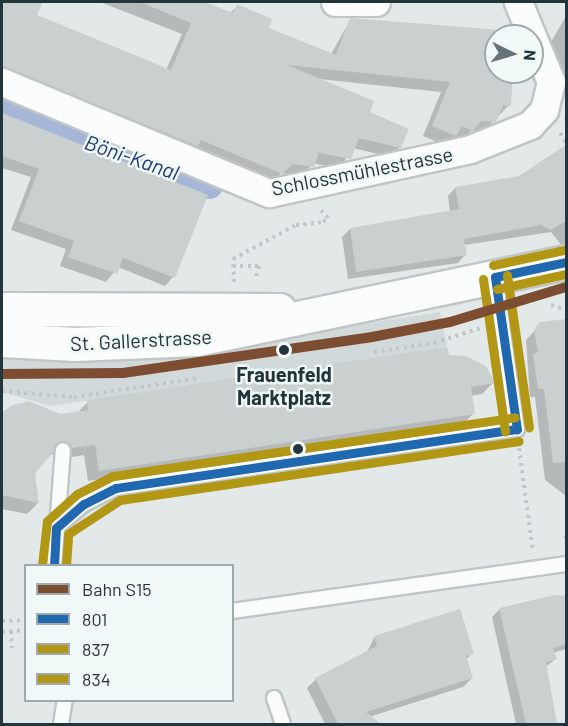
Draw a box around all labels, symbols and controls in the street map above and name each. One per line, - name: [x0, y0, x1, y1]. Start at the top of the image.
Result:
- north arrow: [484, 24, 544, 84]
- text: N: [521, 49, 540, 62]
- water label: Böni-Kanal: [82, 129, 182, 185]
- street label: Schlossmühlestrasse: [269, 142, 455, 200]
- street label: St. Gallerstrasse: [70, 324, 212, 356]
- marker: Frauenfeld Marktplatz: [273, 339, 295, 361]
- place label: Frauenfeld Marktplatz: [236, 363, 332, 410]
- unlabelled marker: [292, 443, 304, 455]
- legend: [24, 564, 234, 702]
- text: Bahn S15: [82, 578, 151, 600]
- text: 801: [82, 608, 107, 630]
- text: 837: [82, 638, 109, 660]
- text: 834: [82, 668, 111, 690]

